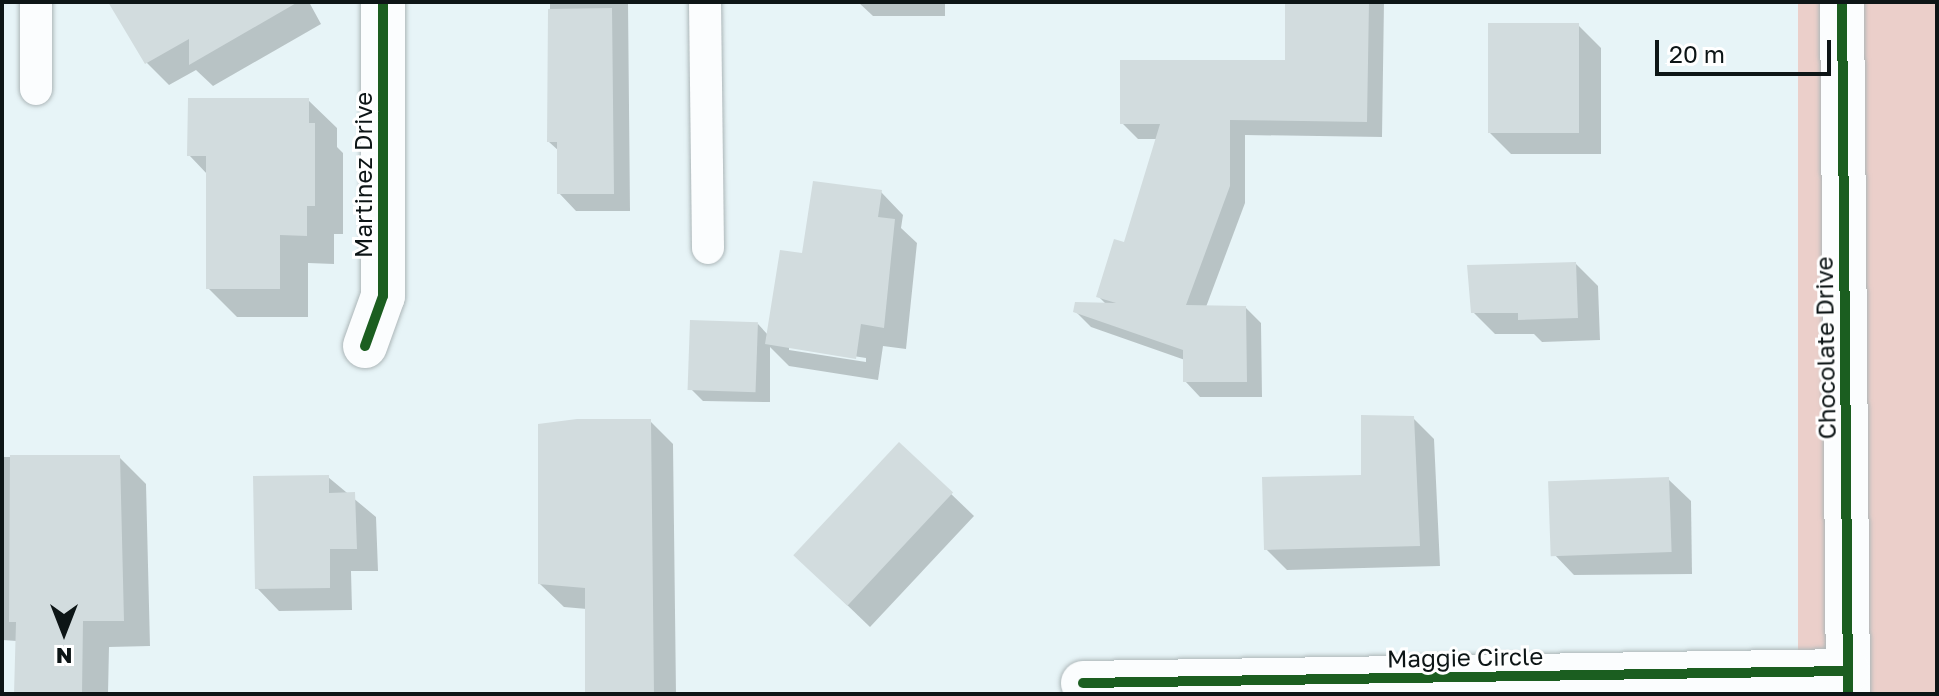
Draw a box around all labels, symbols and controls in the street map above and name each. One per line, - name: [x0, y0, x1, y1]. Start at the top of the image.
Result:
- scale bar: [1659, 24, 1835, 74]
- text: 20 m: [1669, 39, 1725, 68]
- street label: Martinez Drive: [349, 92, 377, 258]
- street label: Chocolate Drive: [1809, 256, 1841, 440]
- north arrow: [24, 592, 104, 672]
- street label: Maggie Circle: [1387, 641, 1543, 673]
- text: N: [56, 643, 72, 670]

